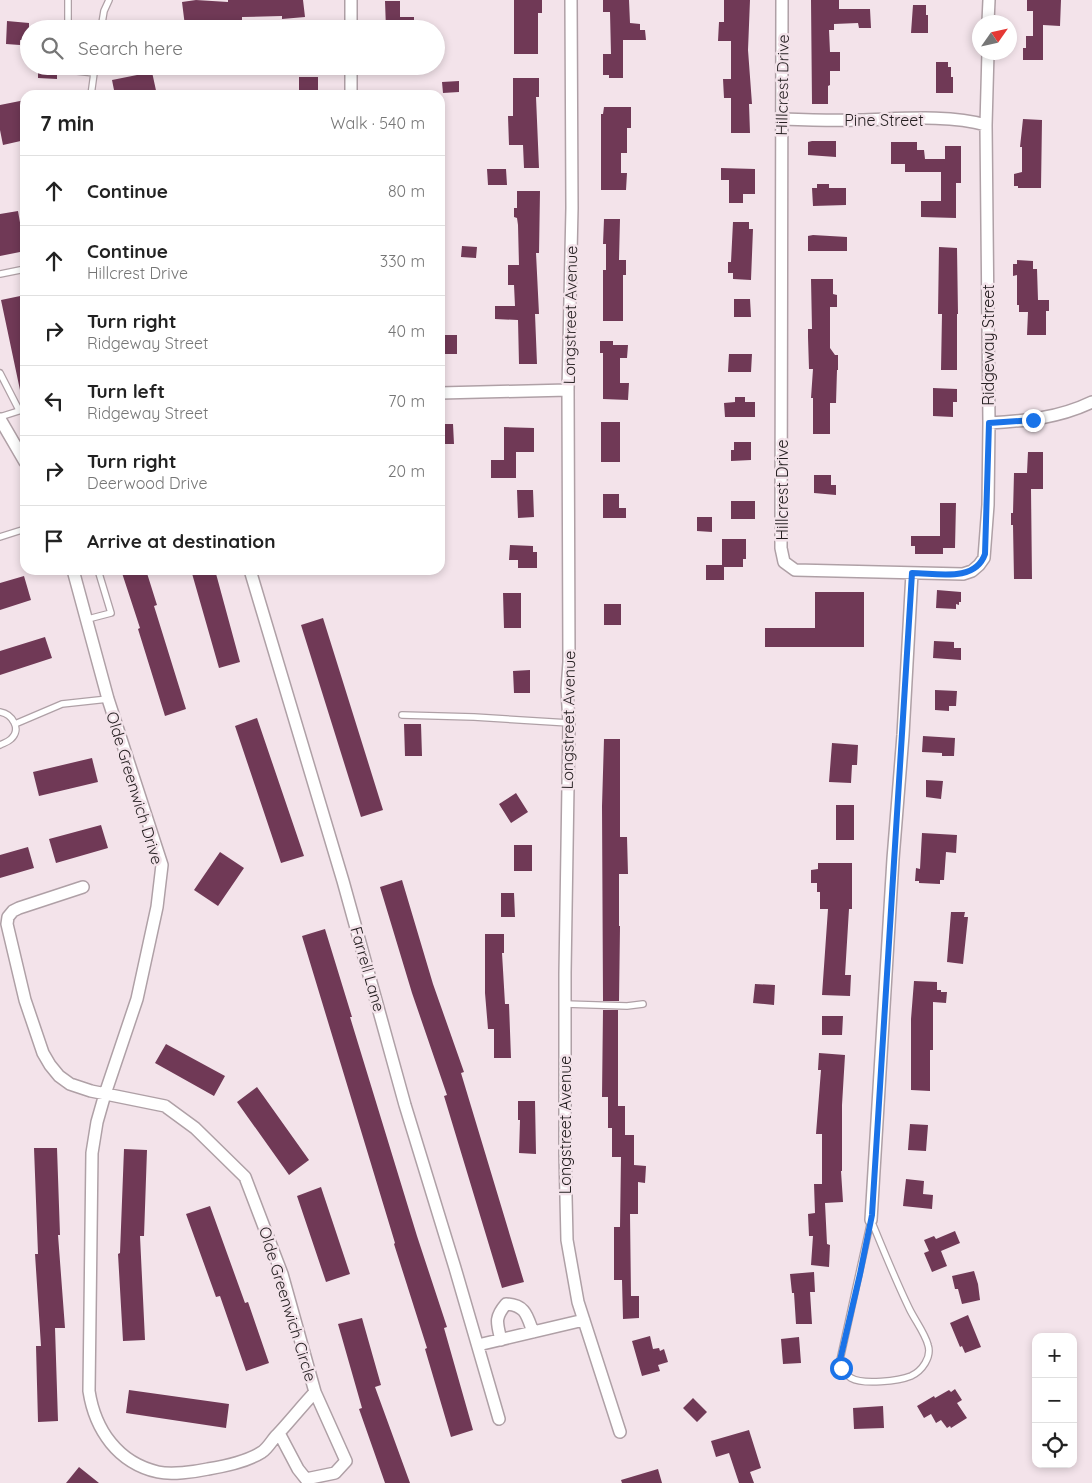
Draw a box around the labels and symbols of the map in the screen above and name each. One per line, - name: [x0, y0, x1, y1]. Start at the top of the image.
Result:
- north arrow: [972, 15, 1017, 60]
- street label: Hillcrest Drive: [771, 34, 793, 136]
- street label: Pine Street: [844, 110, 924, 130]
- street label: Longstreet Avenue: [559, 246, 581, 384]
- street label: Ridgeway Street: [978, 284, 998, 406]
- route end: [1022, 409, 1045, 432]
- street label: Hillcrest Drive: [772, 439, 792, 541]
- street label: Longstreet Avenue: [557, 651, 579, 789]
- street label: Olde Greenwich Drive: [102, 709, 168, 867]
- street label: Farrell Lane: [346, 924, 390, 1014]
- street label: Longstreet Avenue: [555, 1056, 575, 1194]
- street label: Olde Greenwich Circle: [255, 1224, 321, 1384]
- route start: [830, 1357, 853, 1380]

